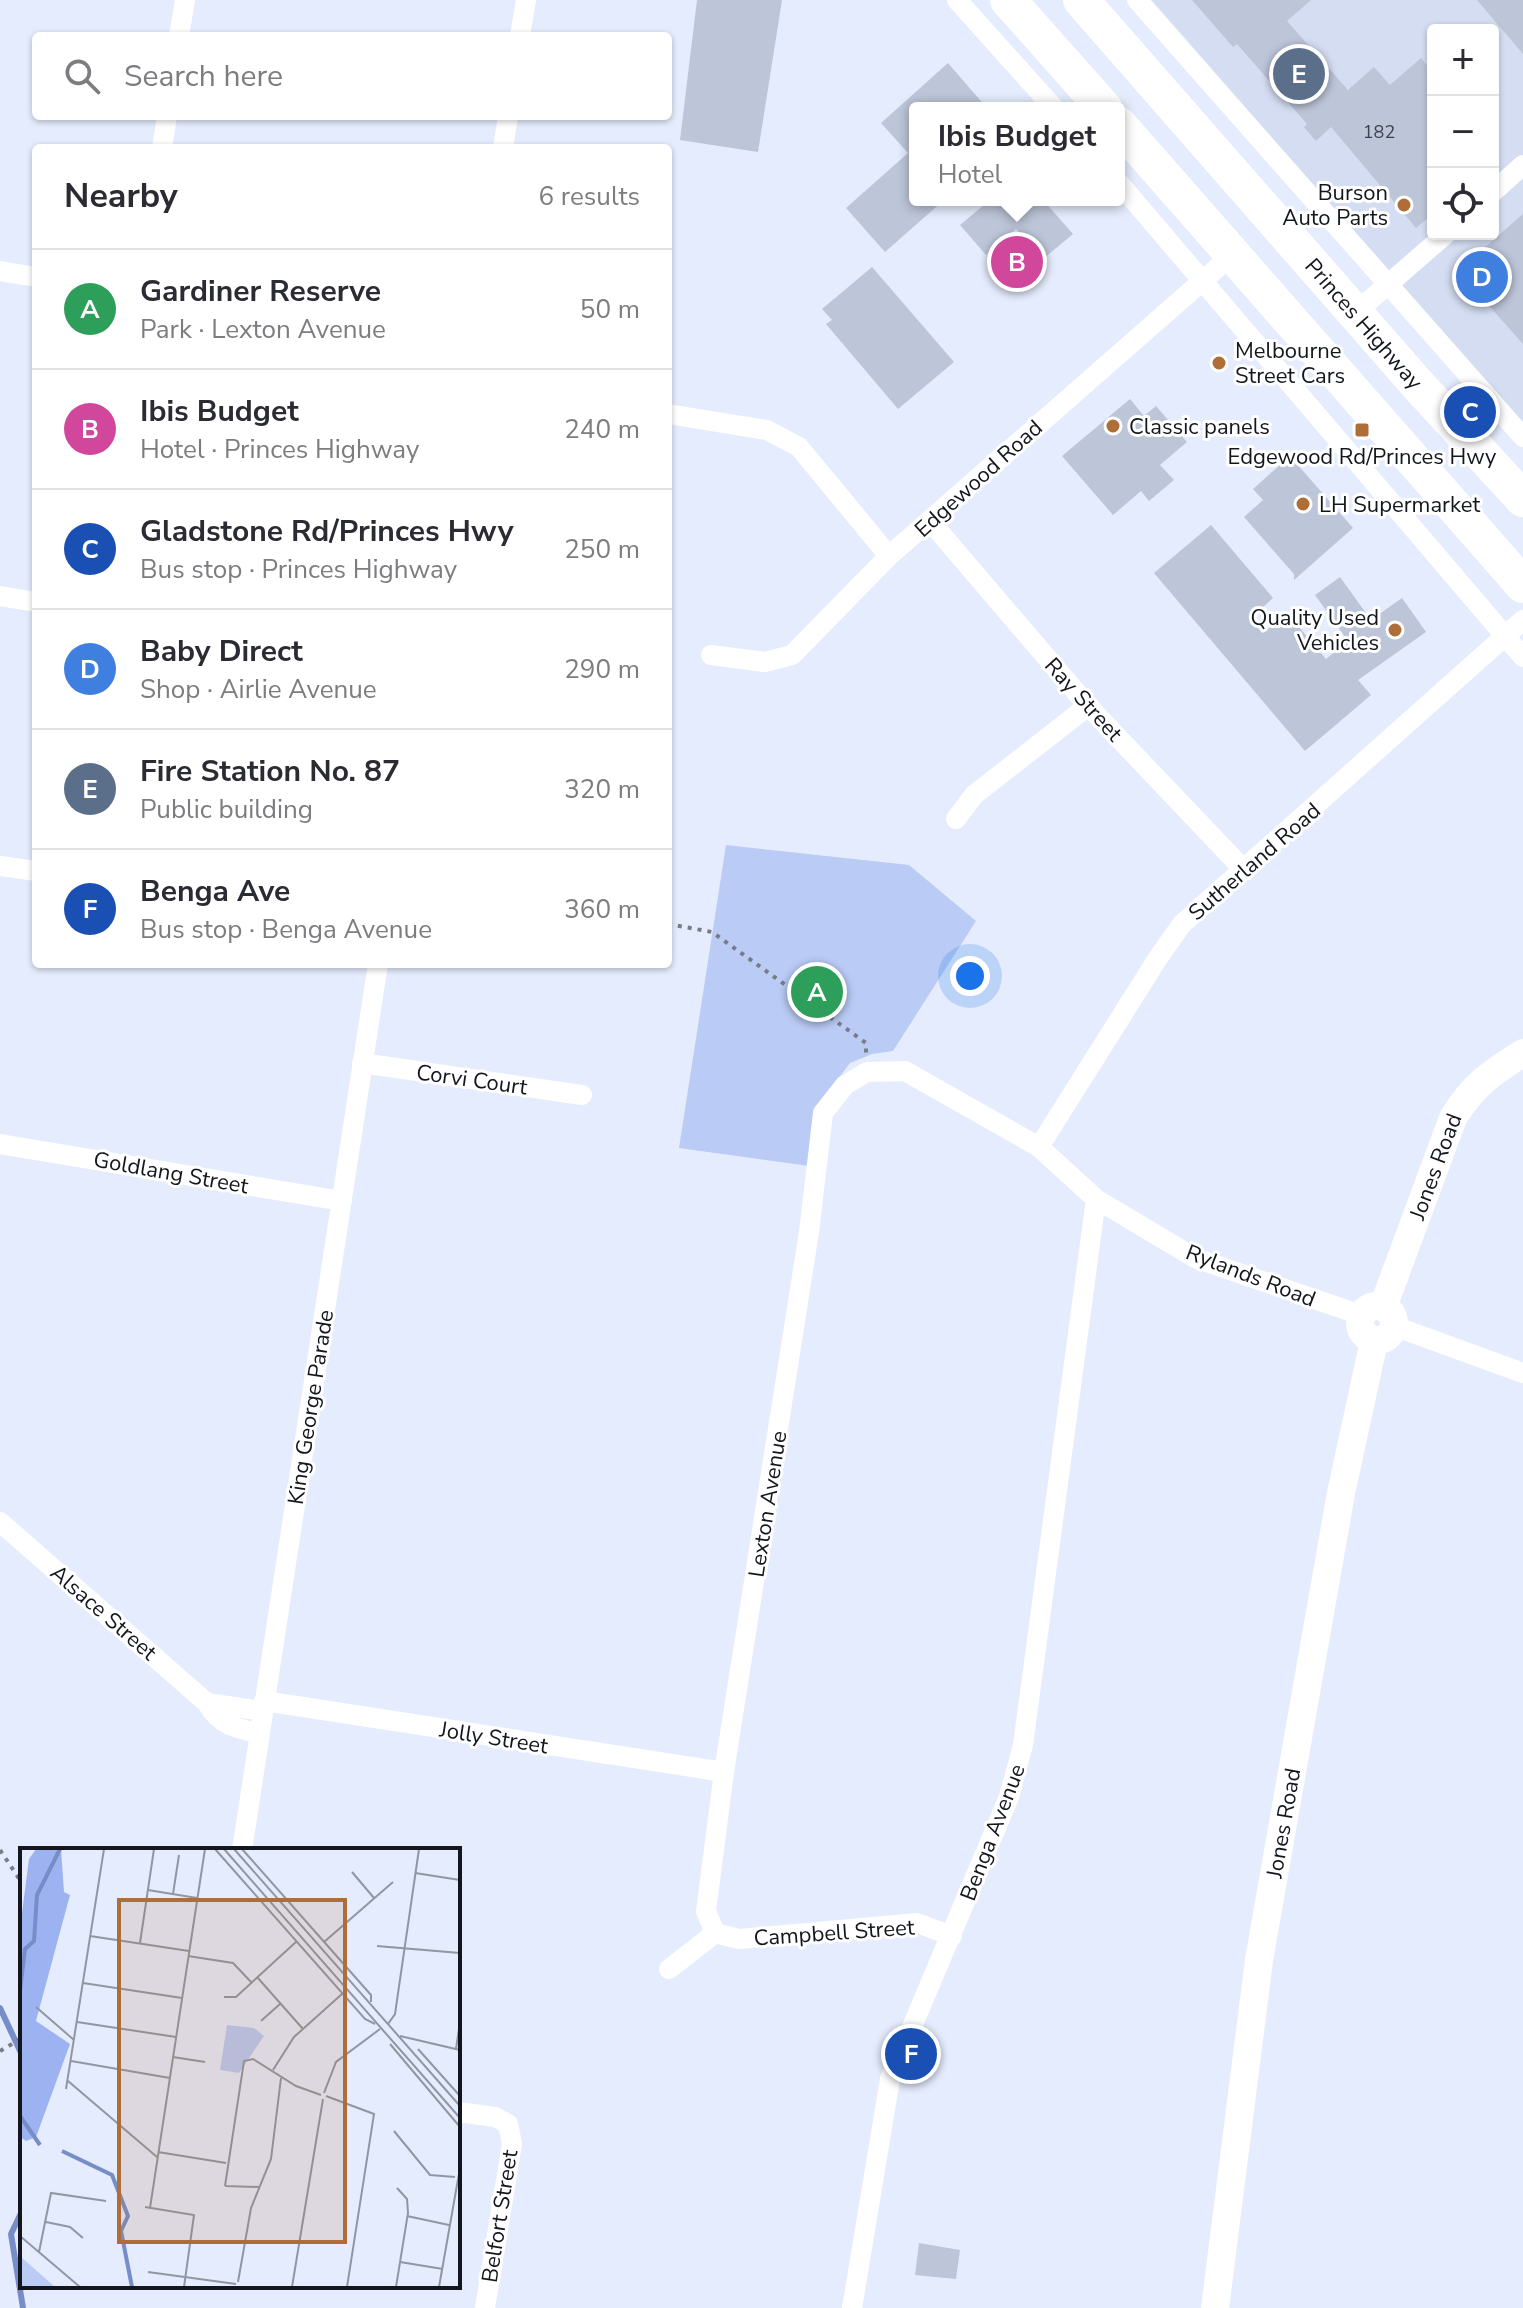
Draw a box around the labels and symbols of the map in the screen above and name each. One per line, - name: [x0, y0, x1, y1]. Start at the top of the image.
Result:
- pin: E: [1273, 44, 1325, 104]
- house number: 182: [1363, 120, 1395, 144]
- place label: Burson Auto Parts: [1282, 178, 1388, 233]
- marker: Burson Auto Parts: [1395, 196, 1413, 214]
- pin: B: [991, 232, 1043, 292]
- pin: D: [1456, 247, 1508, 307]
- street label: Princes Highway: [1298, 252, 1430, 397]
- place label: Melbourne Street Cars: [1235, 336, 1345, 391]
- marker: Melbourne Street Cars: [1210, 354, 1228, 372]
- pin: C: [1444, 382, 1496, 442]
- place label: Classic panels: [1129, 412, 1270, 442]
- street label: Edgewood Road: [908, 413, 1049, 544]
- marker: Classic panels: [1104, 417, 1122, 435]
- marker: Edgewood Rd/Princes Hwy: [1353, 421, 1371, 439]
- place label: Edgewood Rd/Princes Hwy: [1228, 442, 1497, 472]
- place label: LH Supermarket: [1319, 490, 1480, 520]
- marker: LH Supermarket: [1294, 495, 1312, 513]
- place label: Quality Used Vehicles: [1251, 603, 1379, 658]
- marker: Quality Used Vehicles: [1386, 621, 1404, 639]
- street label: Ray Street: [1038, 651, 1129, 748]
- street label: Sutherland Road: [1182, 796, 1327, 928]
- your location: [950, 956, 990, 996]
- pin: A: [791, 962, 843, 1022]
- street label: Corvi Court: [414, 1057, 530, 1103]
- street label: Jones Road: [1402, 1109, 1469, 1225]
- street label: Goldlang Street: [91, 1145, 251, 1201]
- street label: Rylands Road: [1181, 1237, 1320, 1314]
- street label: King George Parade: [281, 1308, 341, 1507]
- street label: Lexton Avenue: [742, 1429, 794, 1580]
- street label: Alsace Street: [44, 1558, 163, 1668]
- street label: Jolly Street: [437, 1714, 550, 1761]
- street label: Benga Avenue: [953, 1760, 1033, 1905]
- street label: Jones Road: [1260, 1766, 1308, 1881]
- inset map: [20, 1848, 460, 2288]
- street label: Campbell Street: [753, 1912, 916, 1954]
- pin: F: [885, 2024, 937, 2084]
- street label: Belfort Street: [475, 2147, 525, 2285]

